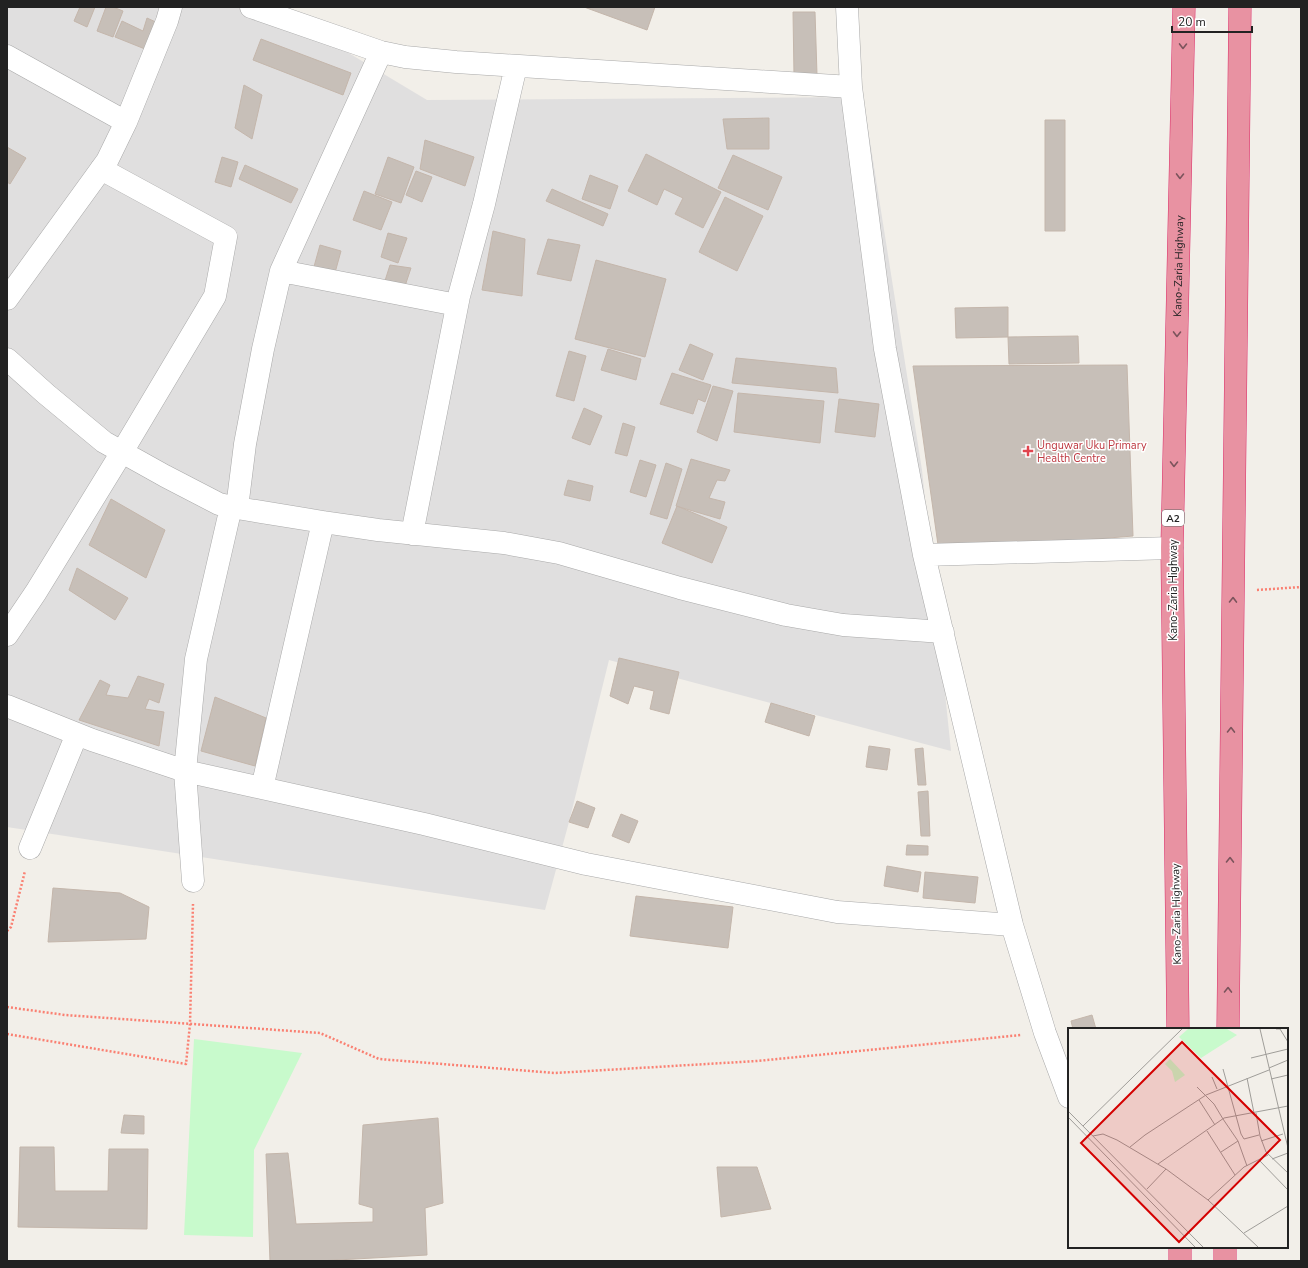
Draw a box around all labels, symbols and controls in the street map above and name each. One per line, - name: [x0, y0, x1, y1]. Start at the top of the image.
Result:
- scale bar: [1172, 8, 1252, 34]
- text: 20 m: [1178, 14, 1206, 30]
- one-way arrow: [1179, 43, 1187, 49]
- one-way arrow: [1176, 173, 1184, 179]
- street label: Kano-Zaria Highway: [1170, 215, 1187, 317]
- one-way arrow: [1173, 331, 1181, 337]
- place label: Unguwar Uku Primary Health Centre: [1037, 438, 1147, 466]
- marker: Unguwar Uku Primary Health Centre: [1022, 445, 1034, 457]
- one-way arrow: [1170, 461, 1178, 467]
- road number: A2: [1162, 510, 1184, 526]
- street label: Kano-Zaria Highway: [1166, 539, 1181, 641]
- one-way arrow: [1229, 597, 1237, 603]
- one-way arrow: [1227, 727, 1235, 733]
- one-way arrow: [1226, 857, 1234, 863]
- street label: Kano-Zaria Highway: [1168, 863, 1185, 965]
- one-way arrow: [1224, 987, 1232, 993]
- inset map: [1068, 1028, 1288, 1248]

